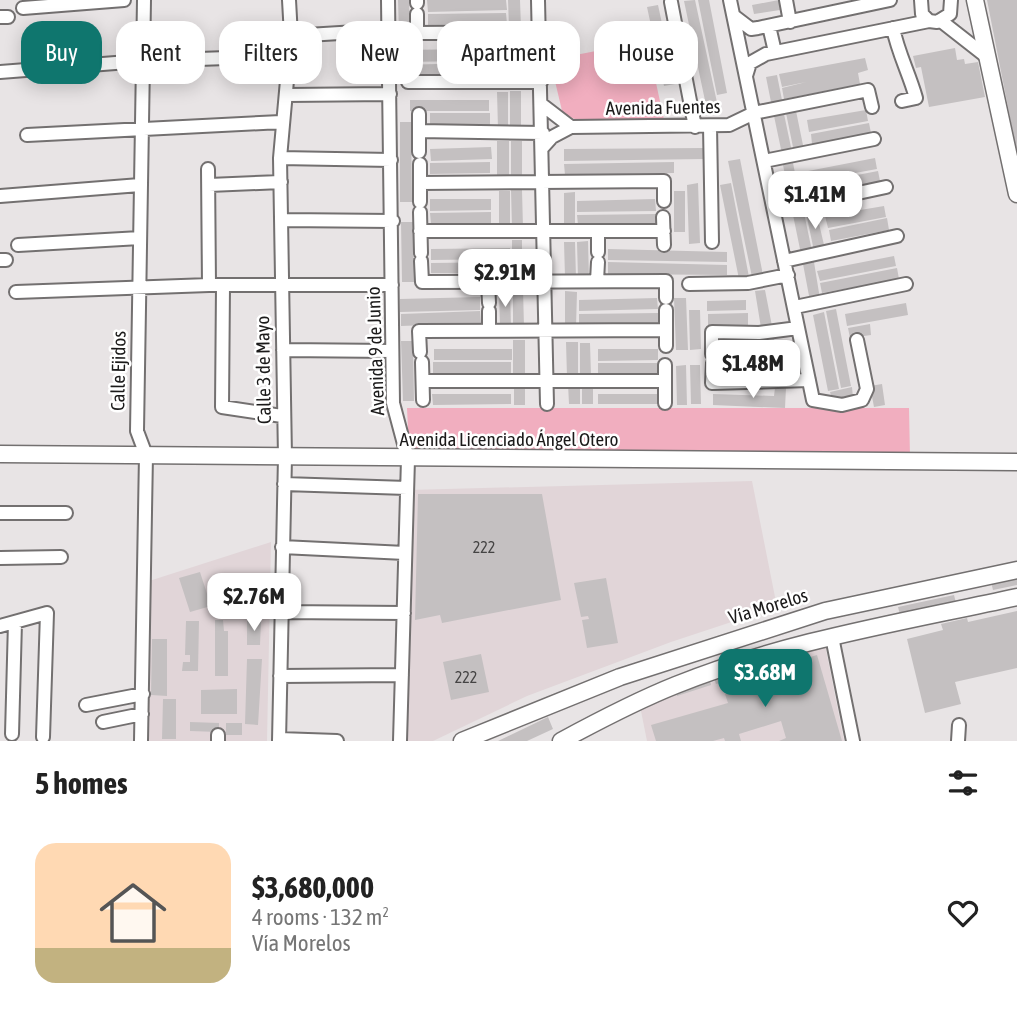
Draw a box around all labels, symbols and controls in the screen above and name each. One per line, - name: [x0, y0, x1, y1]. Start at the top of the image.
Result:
- chip: Buy: [21, 21, 102, 84]
- chip: Rent: [116, 21, 205, 84]
- chip: Filters: [219, 21, 322, 84]
- chip: New: [336, 21, 423, 84]
- chip: Apartment: [437, 21, 580, 84]
- chip: House: [594, 21, 698, 84]
- street label: Avenida Fuentes: [605, 95, 721, 119]
- pin: $1.41M: [758, 172, 872, 231]
- text: $1.41M: [784, 181, 846, 207]
- pin: $2.91M: [448, 250, 562, 309]
- text: $2.91M: [474, 259, 536, 285]
- street label: Avenida 9 de Junio: [362, 286, 388, 416]
- street label: Calle 3 de Mayo: [251, 316, 275, 424]
- street label: Calle Ejidos: [106, 331, 130, 411]
- pin: $1.48M: [696, 340, 810, 400]
- text: $1.48M: [722, 350, 784, 376]
- street label: Avenida Licenciado Ángel Otero: [399, 428, 619, 450]
- house number: 222: [473, 538, 495, 556]
- pin: $2.76M: [197, 574, 311, 633]
- text: $2.76M: [223, 583, 285, 609]
- street label: Vía Morelos: [726, 583, 810, 628]
- pin: $3.68M: [708, 650, 822, 709]
- text: $3.68M: [734, 659, 796, 685]
- house number: 222: [455, 668, 477, 686]
- icon: filters: [944, 764, 982, 802]
- text: 5 homes: [35, 766, 128, 800]
- text: $3,680,000: [252, 870, 374, 904]
- icon: home: [91, 871, 175, 955]
- icon: heart: [944, 894, 982, 932]
- text: 4 rooms · 132 m²: [252, 904, 389, 930]
- text: Vía Morelos: [252, 930, 351, 956]

